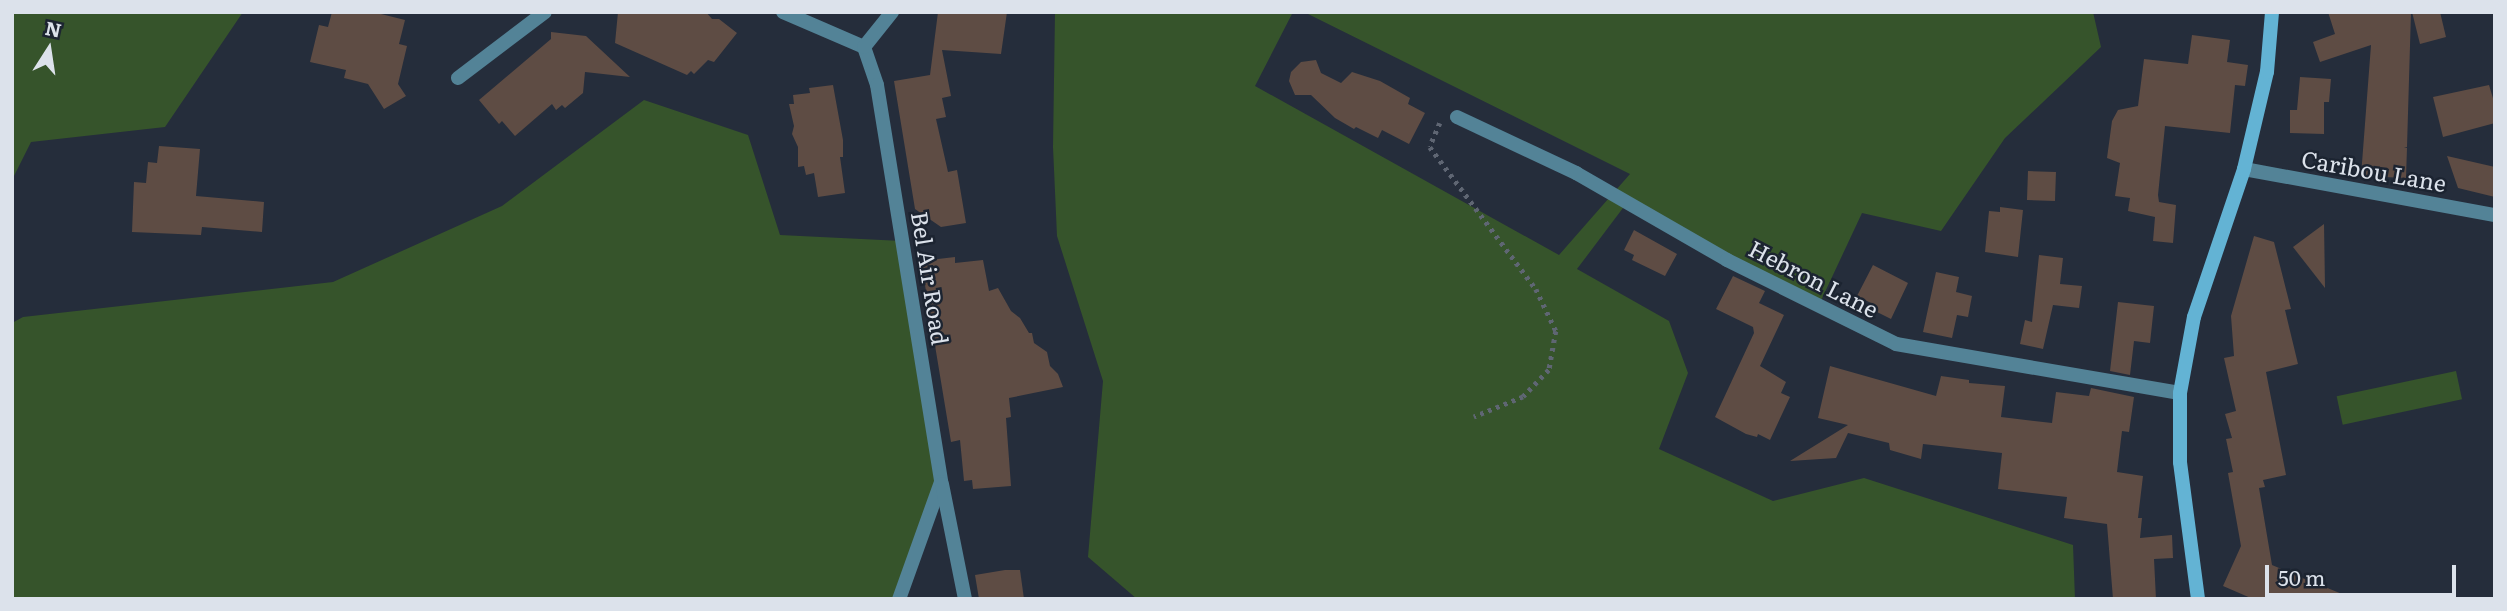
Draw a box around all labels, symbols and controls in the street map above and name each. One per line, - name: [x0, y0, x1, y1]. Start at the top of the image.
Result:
- text: N: [43, 13, 64, 44]
- north arrow: [14, 14, 84, 84]
- street label: Caribou Lane: [2299, 144, 2449, 196]
- street label: Bel Air Road: [907, 209, 955, 347]
- street label: Hebron Lane: [1745, 234, 1883, 322]
- scale bar: [2269, 552, 2460, 596]
- text: 50 m: [2278, 561, 2325, 592]

